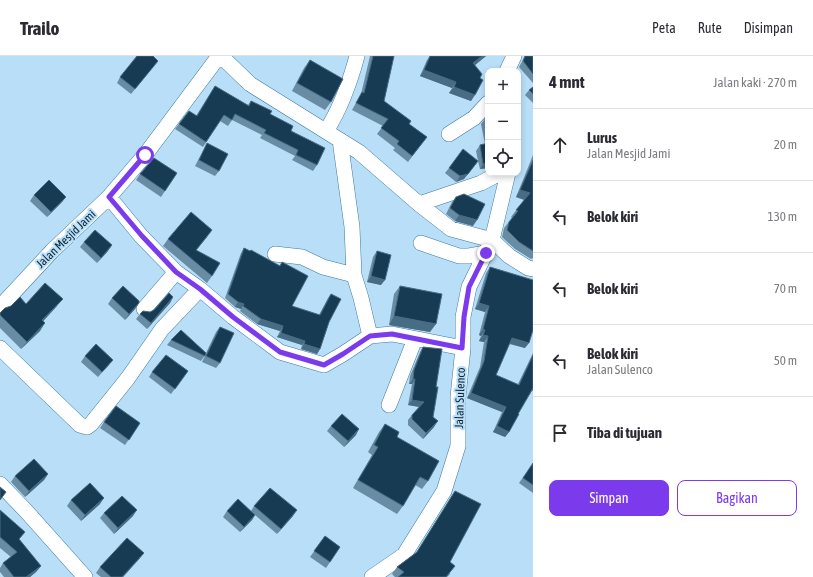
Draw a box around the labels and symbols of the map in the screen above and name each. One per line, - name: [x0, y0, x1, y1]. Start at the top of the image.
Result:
- route start: [136, 146, 154, 164]
- street label: Jalan Mesjid Jami: [33, 207, 99, 271]
- route end: [477, 244, 495, 262]
- street label: Jalan Sulenco: [452, 367, 468, 429]

